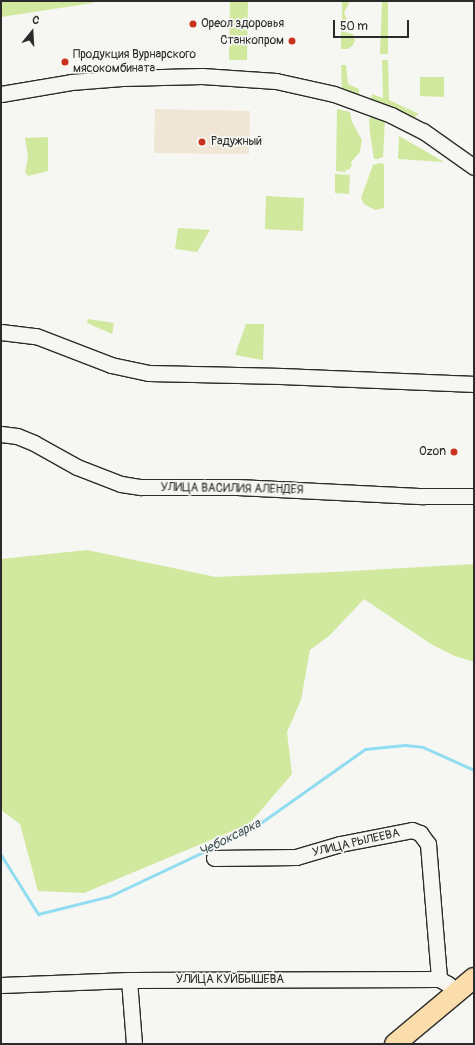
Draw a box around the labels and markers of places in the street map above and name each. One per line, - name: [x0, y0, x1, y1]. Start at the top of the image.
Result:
- place label: Ореол здоровья: [201, 17, 284, 31]
- marker: Ореол здоровья: [188, 19, 198, 29]
- place label: Станкопром: [220, 34, 284, 48]
- marker: Станкопром: [287, 36, 297, 46]
- place label: Продукция Вурнарского мясокомбината: [73, 48, 196, 76]
- marker: Продукция Вурнарского мясокомбината: [60, 57, 70, 67]
- place label: Радужный: [211, 135, 262, 149]
- marker: Радужный: [196, 136, 208, 148]
- place label: Ozon: [419, 445, 446, 459]
- marker: Ozon: [449, 447, 459, 457]

